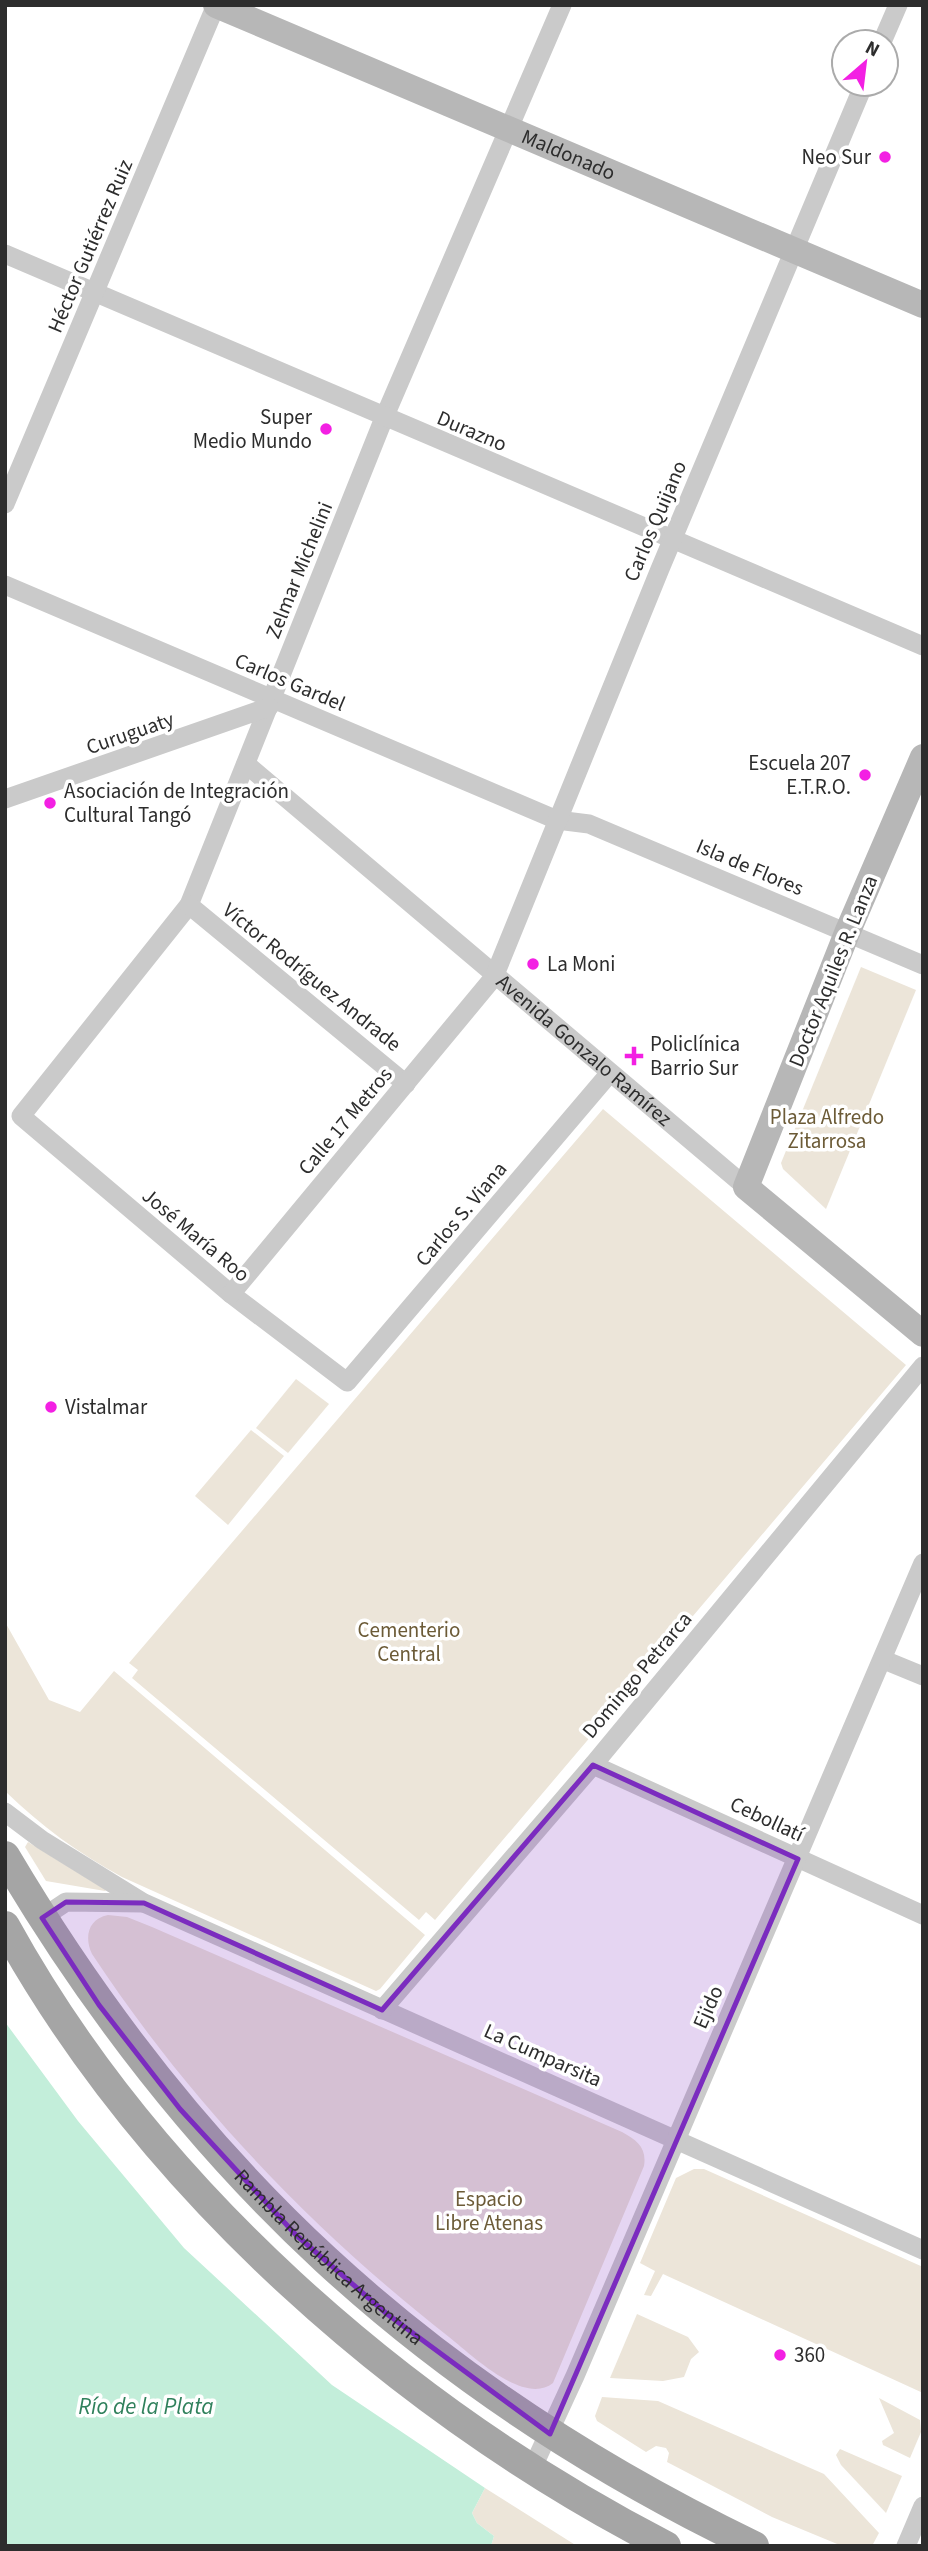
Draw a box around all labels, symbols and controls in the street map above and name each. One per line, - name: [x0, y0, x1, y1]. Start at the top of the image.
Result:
- north arrow: [830, 28, 900, 98]
- text: N: [860, 34, 884, 64]
- street label: Maldonado: [517, 121, 620, 188]
- place label: Neo Sur: [801, 142, 872, 172]
- marker: Neo Sur: [877, 149, 893, 165]
- street label: Héctor Gutiérrez Ruiz: [40, 155, 140, 337]
- place label: Super Medio Mundo: [193, 402, 313, 456]
- street label: Durazno: [432, 403, 512, 459]
- marker: Super Medio Mundo: [318, 421, 334, 437]
- street label: Carlos Quijano: [616, 456, 694, 586]
- street label: Zelmar Michelini: [258, 497, 340, 643]
- street label: Carlos Gardel: [230, 645, 350, 719]
- street label: Curuguaty: [82, 704, 178, 762]
- place label: Escuela 207 E.T.R.O.: [748, 748, 851, 802]
- marker: Escuela 207 E.T.R.O.: [857, 767, 873, 783]
- place label: Asociación de Integración Cultural Tangó: [64, 776, 289, 830]
- marker: Asociación de Integración Cultural Tangó: [42, 795, 58, 811]
- street label: Isla de Flores: [692, 831, 809, 903]
- street label: Doctor Aquiles R. Lanza: [781, 871, 885, 1071]
- street label: Víctor Rodríguez Andrade: [216, 895, 408, 1059]
- place label: La Moni: [547, 949, 615, 979]
- marker: La Moni: [525, 956, 541, 972]
- street label: Avenida Gonzalo Ramírez: [490, 967, 679, 1133]
- place label: Policlínica Barrio Sur: [650, 1029, 740, 1083]
- marker: Policlínica Barrio Sur: [624, 1046, 644, 1066]
- street label: Calle 17 Metros: [291, 1060, 399, 1181]
- park label: Plaza Alfredo Zitarrosa: [770, 1102, 884, 1156]
- street label: Carlos S. Viana: [408, 1155, 514, 1273]
- street label: José María Roo: [136, 1181, 256, 1289]
- place label: Vistalmar: [65, 1392, 148, 1422]
- marker: Vistalmar: [43, 1399, 59, 1415]
- street label: Domingo Petrarca: [575, 1605, 699, 1745]
- park label: Cementerio Central: [358, 1615, 460, 1669]
- street label: Cebollatí: [725, 1789, 810, 1850]
- street label: Ejido: [685, 1981, 731, 2033]
- street label: La Cumparsita: [479, 2016, 607, 2094]
- street label: Rambla República Argentina: [227, 2162, 430, 2352]
- park label: Espacio Libre Atenas: [435, 2184, 543, 2238]
- place label: 360: [794, 2340, 825, 2370]
- marker: 360: [772, 2347, 788, 2363]
- water label: Río de la Plata: [78, 2390, 214, 2423]

